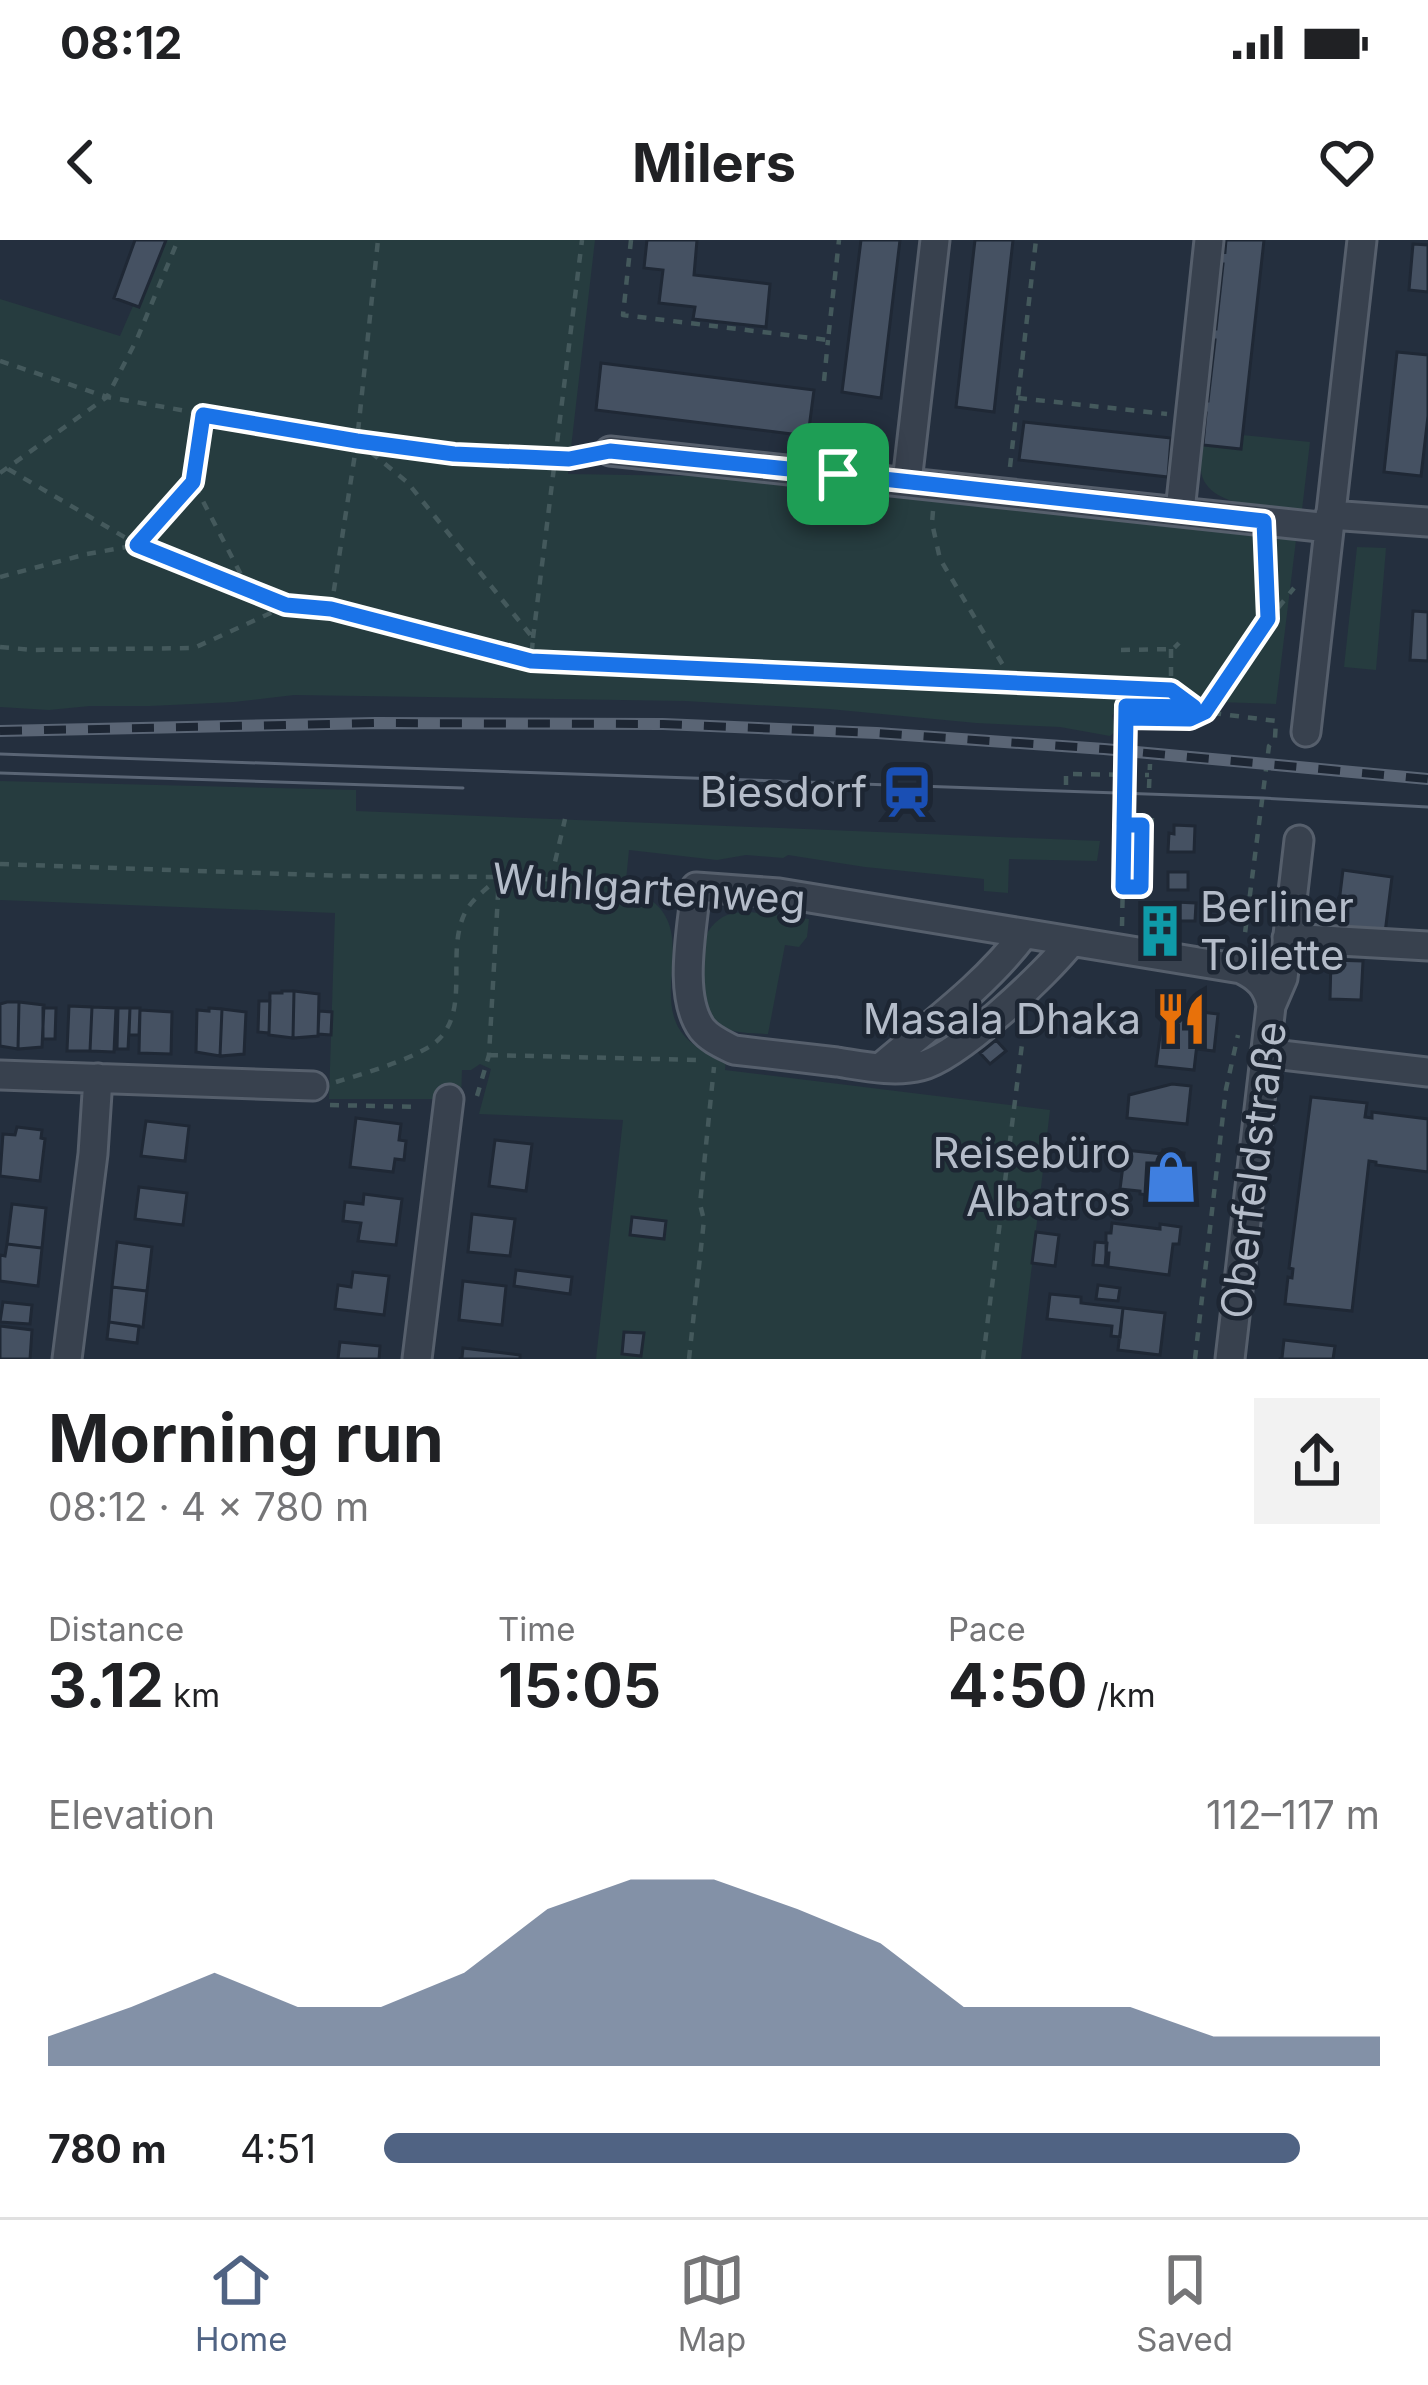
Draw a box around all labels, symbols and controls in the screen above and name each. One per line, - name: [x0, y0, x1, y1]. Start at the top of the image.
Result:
- text: 08:12: [60, 15, 182, 70]
- icon: back: [48, 129, 114, 195]
- icon: heart: [1314, 129, 1380, 195]
- text: Milers: [632, 130, 796, 195]
- pin: [787, 423, 889, 525]
- icon: arrive: [805, 441, 871, 507]
- station icon: Biesdorf: [878, 763, 936, 821]
- place label: Biesdorf: [700, 766, 867, 817]
- street label: Wuhlgartenweg: [491, 852, 807, 925]
- place label: Berliner Toilette: [1200, 881, 1354, 980]
- building icon: Berliner Toilette: [1131, 902, 1189, 960]
- restaurant icon: Masala Dhaka: [1152, 990, 1210, 1048]
- place label: Masala Dhaka: [863, 993, 1141, 1044]
- street label: Oberfeldstraße: [1209, 1018, 1296, 1322]
- place label: Reisebüro Albatros: [932, 1127, 1131, 1226]
- shop icon: Reisebüro Albatros: [1142, 1148, 1200, 1206]
- text: Morning run: [48, 1398, 444, 1478]
- button: share: [1254, 1398, 1380, 1524]
- text: 08:12 · 4 × 780 m: [48, 1483, 369, 1530]
- text: Distance: [48, 1609, 184, 1649]
- text: Time: [498, 1609, 575, 1649]
- text: Pace: [948, 1609, 1026, 1649]
- text: 3.12: [48, 1649, 164, 1721]
- text: 15:05: [498, 1649, 661, 1721]
- text: 4:50: [948, 1649, 1087, 1721]
- text: km: [164, 1675, 220, 1715]
- text: /km: [1087, 1675, 1156, 1715]
- text: Elevation: [48, 1791, 215, 1838]
- text: 112–117 m: [1206, 1791, 1380, 1838]
- text: 780 m: [48, 2125, 167, 2172]
- text: 4:51: [240, 2125, 316, 2172]
- tab: Home: [195, 2247, 288, 2359]
- tab: Map: [678, 2247, 746, 2359]
- tab: Saved: [1136, 2247, 1233, 2359]

